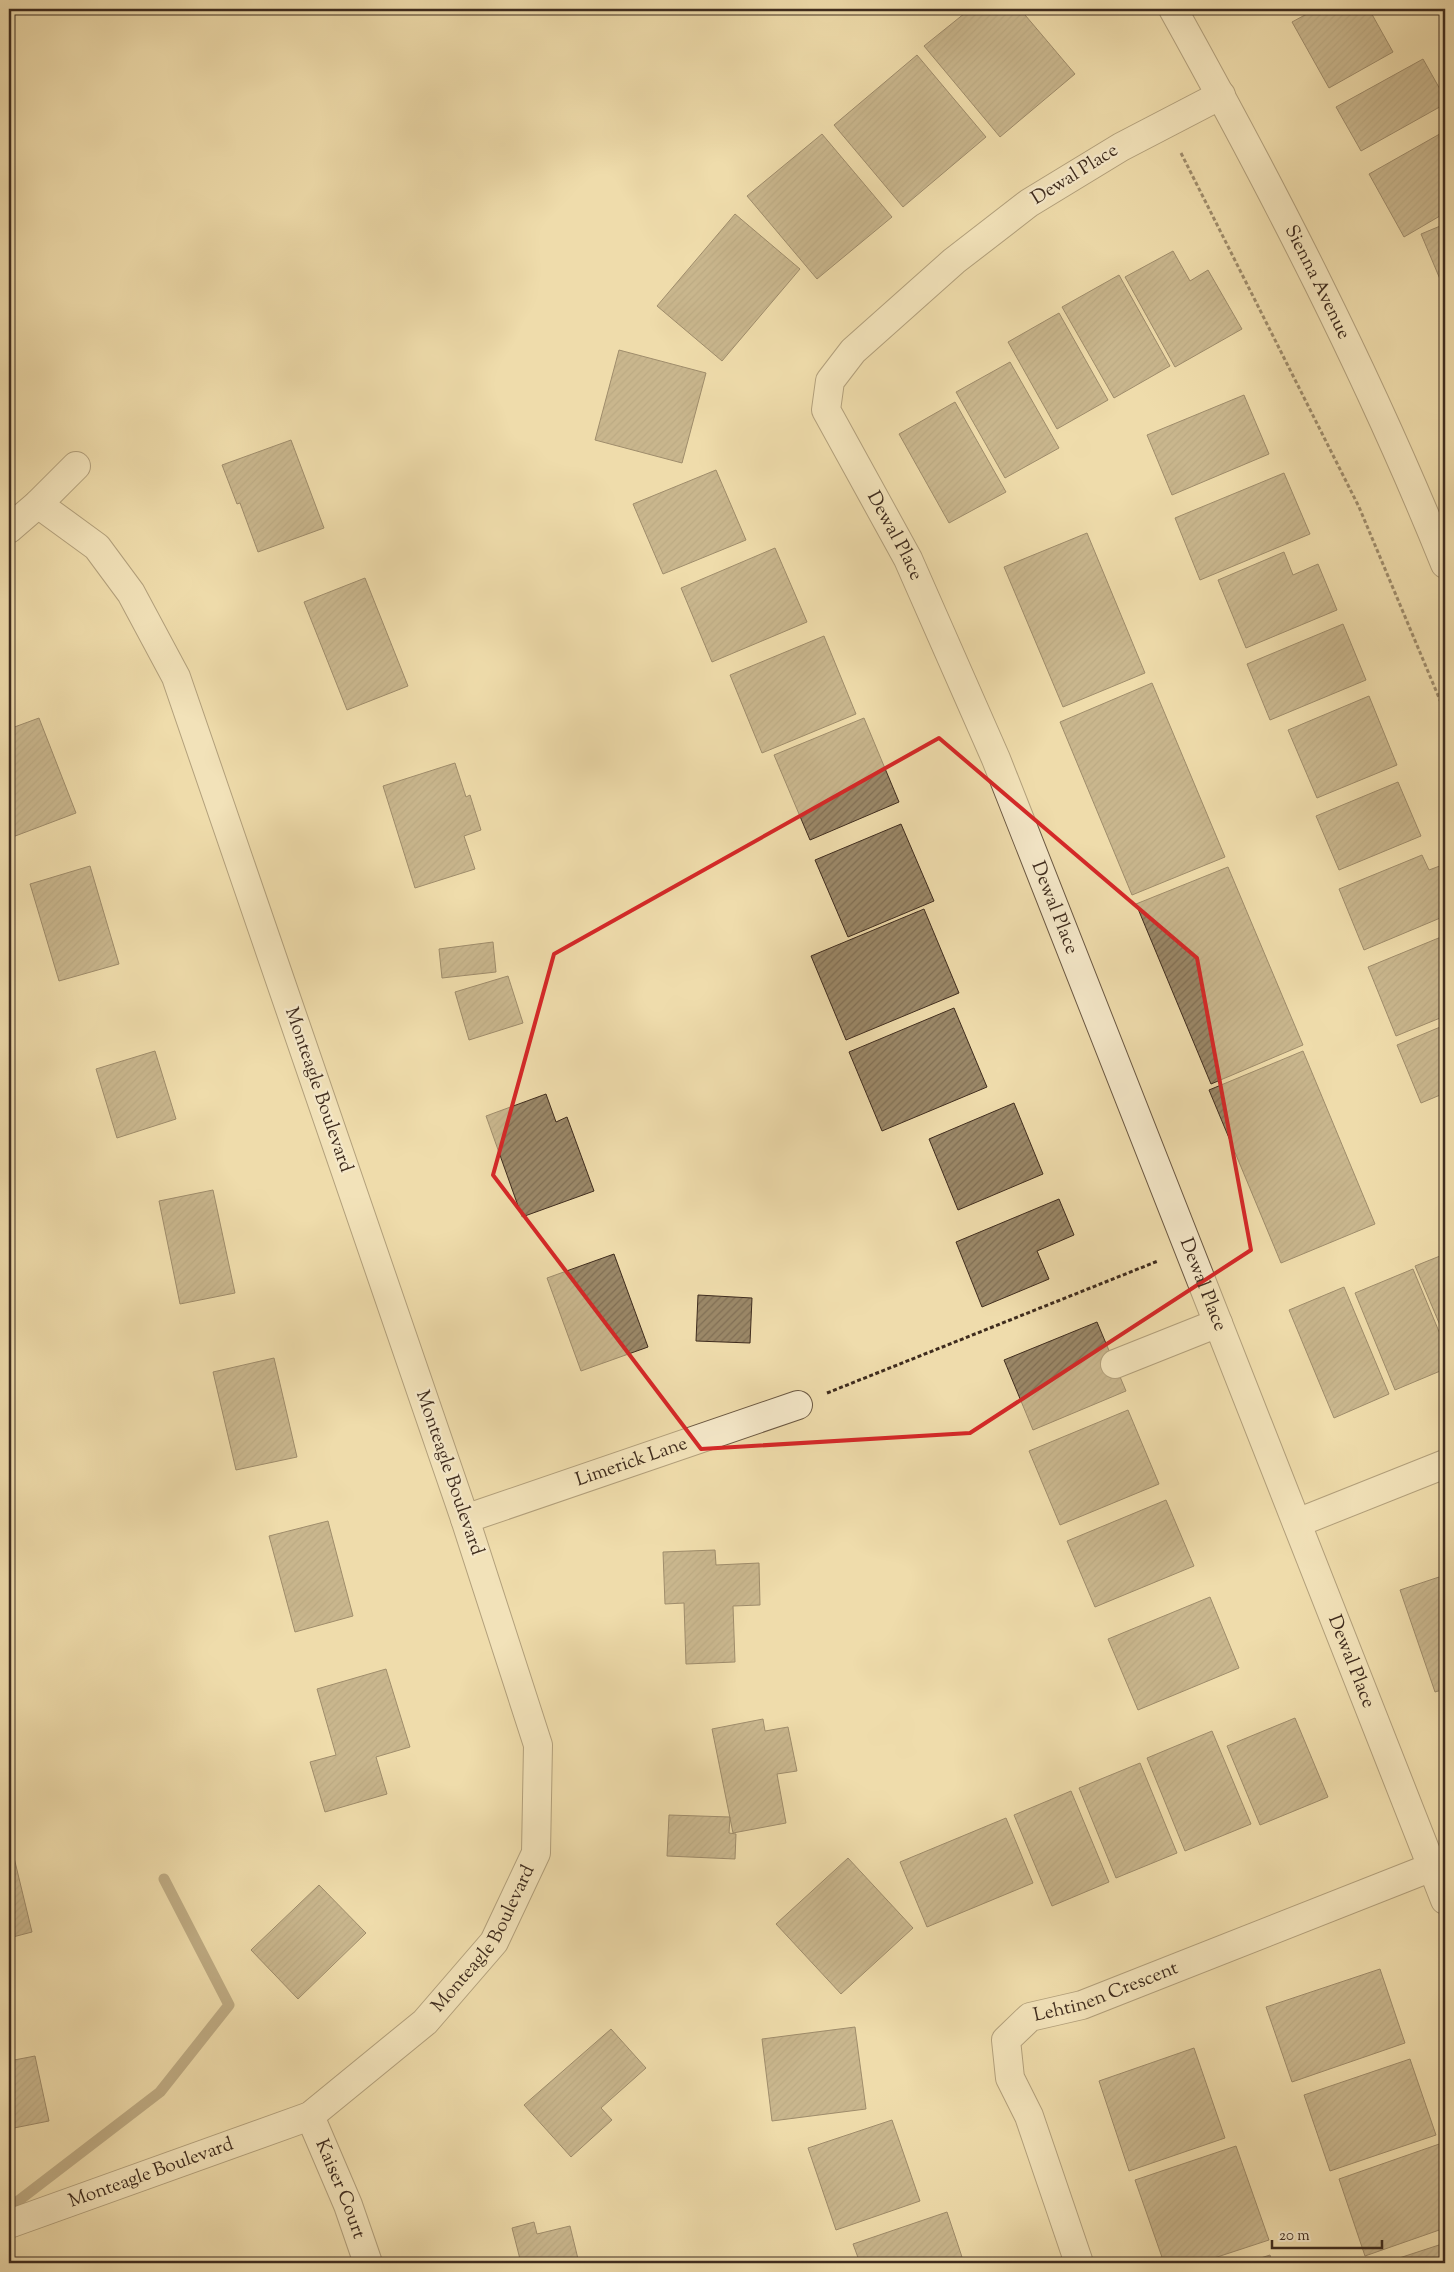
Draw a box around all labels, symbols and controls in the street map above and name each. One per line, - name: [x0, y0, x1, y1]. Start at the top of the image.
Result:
- street label: Dewal Place: [1026, 138, 1124, 212]
- street label: Sienna Avenue: [1277, 220, 1357, 344]
- street label: Dewal Place: [860, 486, 929, 585]
- street label: Dewal Place: [1024, 857, 1085, 958]
- street label: Monteagle Boulevard: [277, 1004, 359, 1176]
- street label: Dewal Place: [1172, 1234, 1233, 1335]
- street label: Monteagle Boulevard: [408, 1387, 490, 1559]
- street label: Limerick Lane: [572, 1430, 691, 1494]
- street label: Dewal Place: [1321, 1611, 1382, 1712]
- street label: Monteagle Boulevard: [425, 1860, 542, 2019]
- street label: Lehtinen Crescent: [1031, 1955, 1183, 2029]
- street label: Monteagle Boulevard: [65, 2131, 237, 2215]
- street label: Kaiser Court: [308, 2135, 372, 2243]
- scale bar: [1272, 2217, 1382, 2249]
- text: 20 m: [1279, 2226, 1310, 2247]

